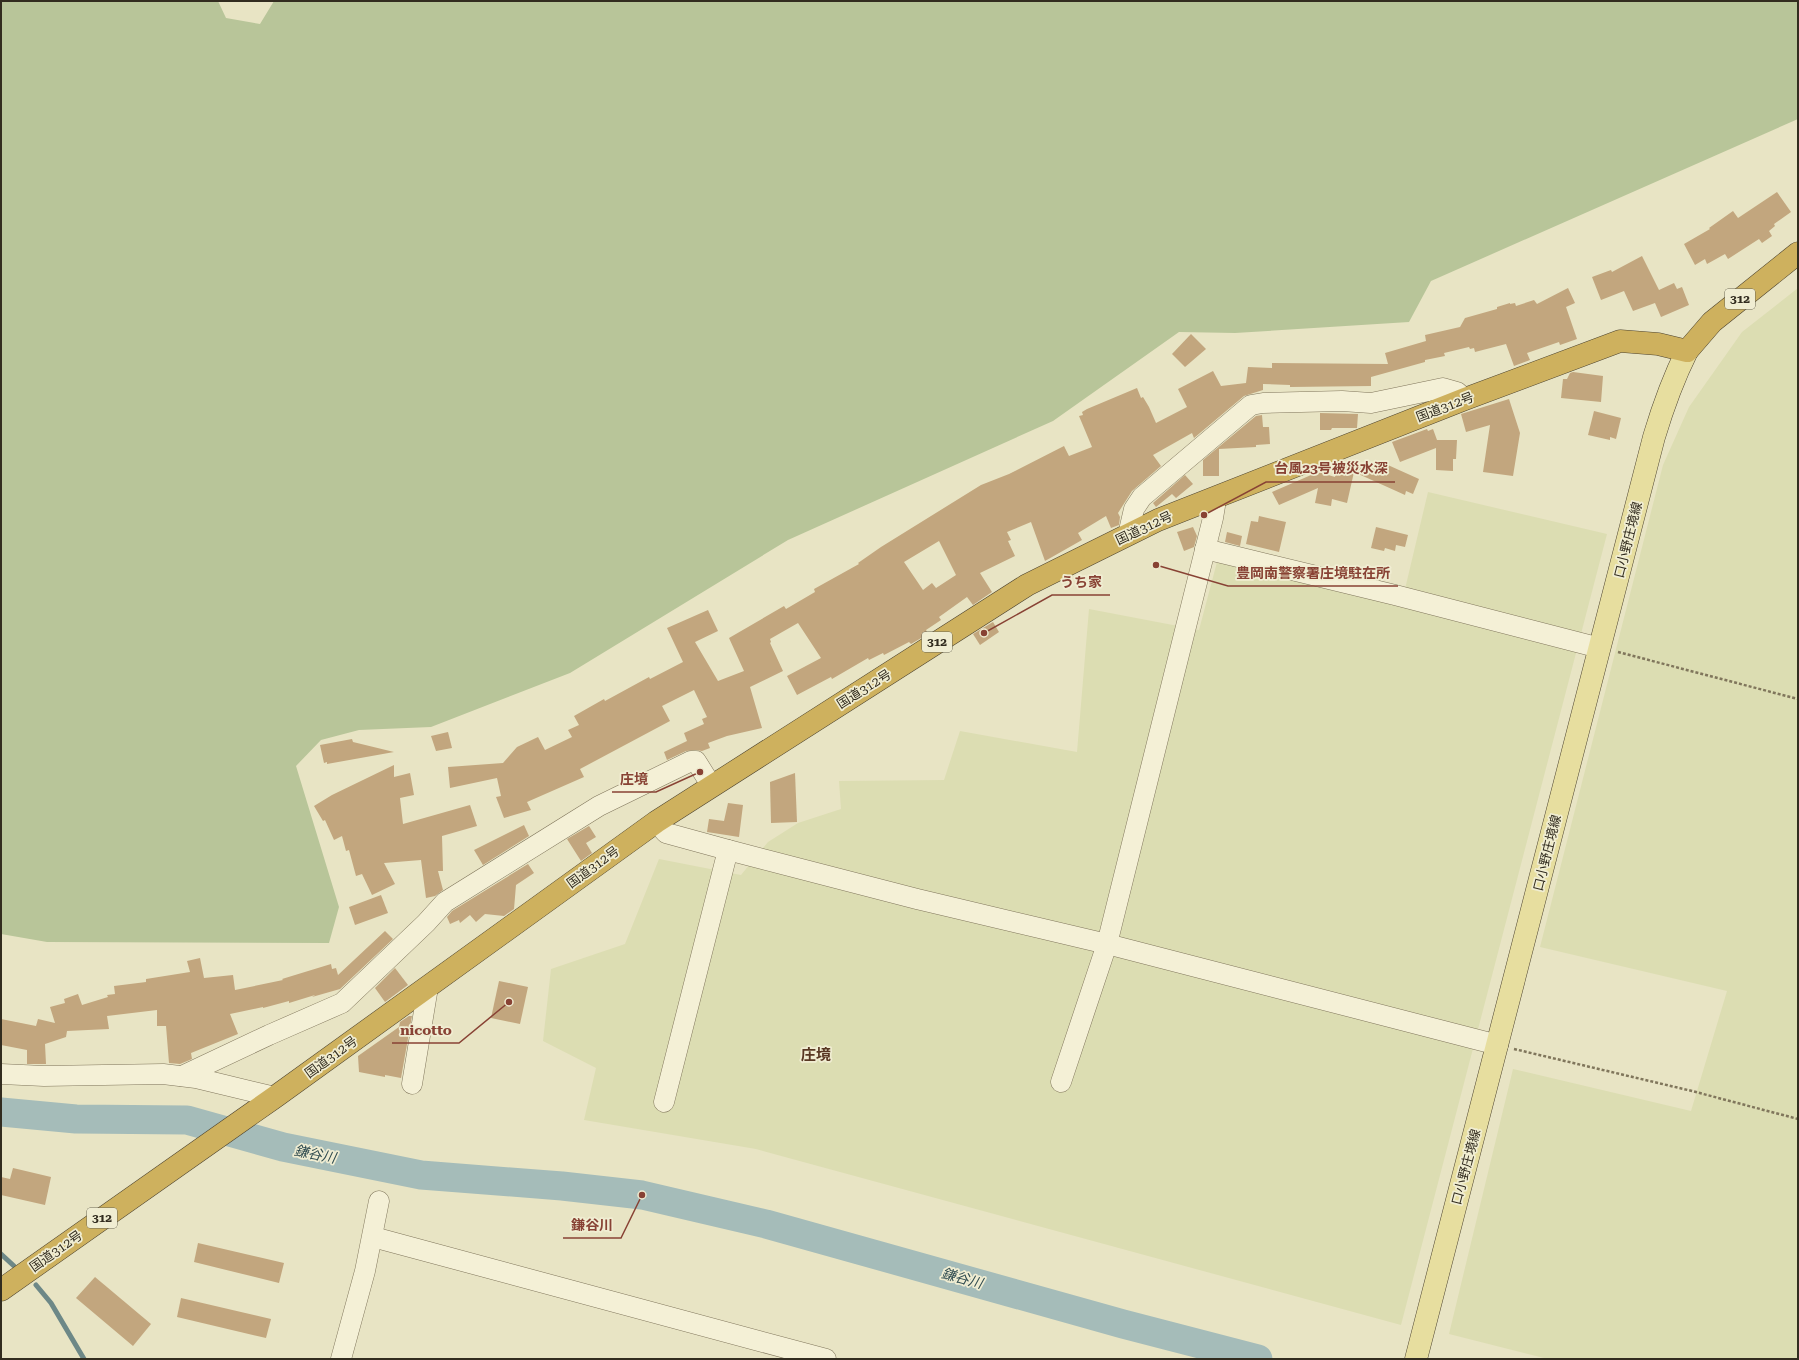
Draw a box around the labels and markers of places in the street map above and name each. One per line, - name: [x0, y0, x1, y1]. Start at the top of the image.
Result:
- callout: 台風23号被災水深: [1266, 456, 1395, 482]
- callout: 豊岡南警察署庄境駐在所: [1228, 560, 1398, 586]
- callout: うち家: [1052, 569, 1110, 595]
- callout: 庄境: [612, 766, 656, 792]
- callout: nicotto: [392, 1017, 459, 1043]
- callout: 鎌谷川: [563, 1212, 621, 1238]

